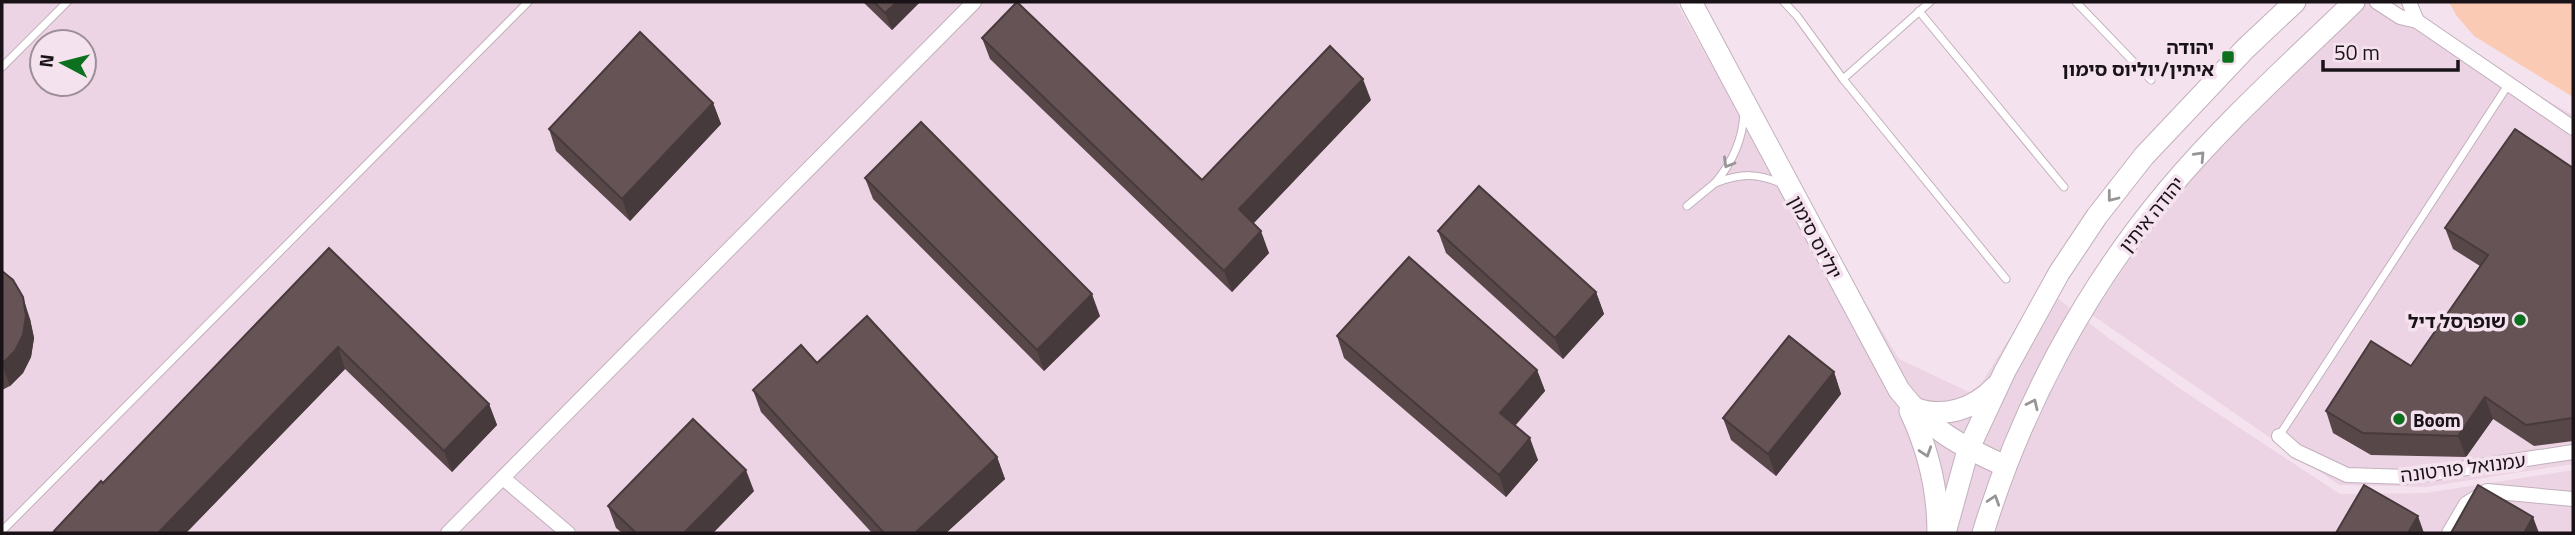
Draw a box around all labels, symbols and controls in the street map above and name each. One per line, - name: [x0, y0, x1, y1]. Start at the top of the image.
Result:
- north arrow: [28, 28, 98, 98]
- scale bar: [2323, 28, 2458, 72]
- place label: יהודה איתין/יוליוס סימון: [2062, 32, 2214, 83]
- text: 50 m: [2334, 36, 2380, 68]
- marker: יהודה איתין/יוליוס סימון: [2220, 49, 2236, 65]
- text: N: [30, 53, 61, 69]
- one-way arrow: [2192, 151, 2205, 164]
- one-way arrow: [1724, 155, 1737, 168]
- street label: יהודה איתין: [2111, 170, 2191, 258]
- one-way arrow: [2108, 189, 2120, 202]
- street label: יוליוס סימון: [1782, 190, 1850, 284]
- place label: שופרסל דיל: [2408, 306, 2506, 335]
- marker: שופרסל דיל: [2512, 312, 2528, 328]
- one-way arrow: [2024, 399, 2038, 411]
- place label: Boom: [2413, 405, 2461, 434]
- marker: Boom: [2391, 411, 2407, 427]
- street label: עמנואל פורטונה: [2399, 445, 2527, 489]
- one-way arrow: [1918, 446, 1932, 458]
- one-way arrow: [1986, 494, 2000, 506]

